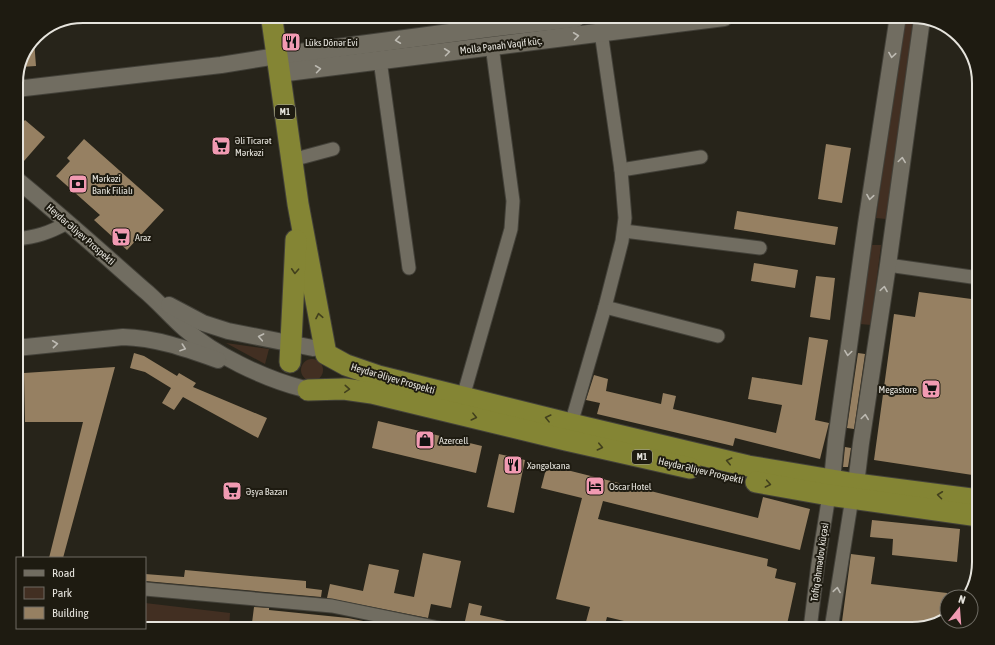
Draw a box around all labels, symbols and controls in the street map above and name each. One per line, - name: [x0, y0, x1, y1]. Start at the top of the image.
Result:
- restaurant icon: Lüks Dönər Evi: [280, 31, 302, 53]
- one-way arrow: [573, 31, 579, 40]
- one-way arrow: [395, 35, 401, 44]
- street label: Molla Pənah Vaqif küç.: [459, 35, 543, 56]
- place label: Lüks Dönər Evi: [305, 37, 358, 48]
- one-way arrow: [444, 48, 450, 57]
- one-way arrow: [888, 52, 897, 58]
- one-way arrow: [315, 64, 321, 73]
- road number: M1: [275, 105, 295, 119]
- supermarket icon: Əli Ticarət Mərkəzi: [210, 135, 232, 157]
- place label: Əli Ticarət Mərkəzi: [235, 135, 272, 158]
- one-way arrow: [897, 157, 906, 163]
- bank icon: Mərkəzi Bank Filialı: [67, 173, 89, 195]
- place label: Mərkəzi Bank Filialı: [92, 173, 133, 196]
- one-way arrow: [867, 194, 875, 200]
- street label: Heydər Əliyev Prospekti: [44, 202, 117, 267]
- supermarket icon: Araz: [110, 226, 132, 248]
- place label: Araz: [135, 232, 151, 243]
- one-way arrow: [291, 268, 299, 274]
- one-way arrow: [879, 286, 888, 292]
- one-way arrow: [315, 313, 324, 319]
- one-way arrow: [258, 334, 264, 342]
- one-way arrow: [52, 340, 58, 349]
- one-way arrow: [180, 343, 187, 352]
- one-way arrow: [844, 350, 853, 357]
- street label: Heydər Əliyev Prospekti: [350, 361, 436, 396]
- supermarket icon: Megastore: [920, 378, 942, 400]
- place label: Megastore: [879, 384, 917, 395]
- one-way arrow: [344, 385, 350, 394]
- one-way arrow: [470, 412, 477, 421]
- one-way arrow: [860, 414, 869, 420]
- one-way arrow: [545, 415, 551, 423]
- shop icon: Azercell: [414, 429, 436, 451]
- place label: Azercell: [439, 435, 469, 446]
- one-way arrow: [597, 443, 603, 451]
- road number: M1: [632, 450, 652, 464]
- restaurant icon: Xəngəlxana: [502, 454, 524, 476]
- street label: Heydər Əliyev Prospekti: [657, 455, 744, 486]
- one-way arrow: [726, 458, 732, 466]
- place label: Xəngəlxana: [527, 460, 571, 471]
- hotel icon: Oscar Hotel: [584, 475, 606, 497]
- supermarket icon: Əşya Bazarı: [221, 480, 243, 502]
- one-way arrow: [765, 480, 771, 488]
- place label: Oscar Hotel: [609, 481, 652, 492]
- place label: Əşya Bazarı: [246, 486, 288, 497]
- one-way arrow: [937, 491, 943, 500]
- street label: Tofiq Əhmədov küçəsi: [809, 522, 830, 602]
- legend: [16, 557, 146, 629]
- text: Road: [52, 566, 75, 580]
- text: Park: [52, 586, 73, 600]
- one-way arrow: [832, 587, 841, 594]
- north arrow: [939, 589, 979, 629]
- text: N: [957, 593, 967, 606]
- text: Building: [52, 606, 90, 620]

